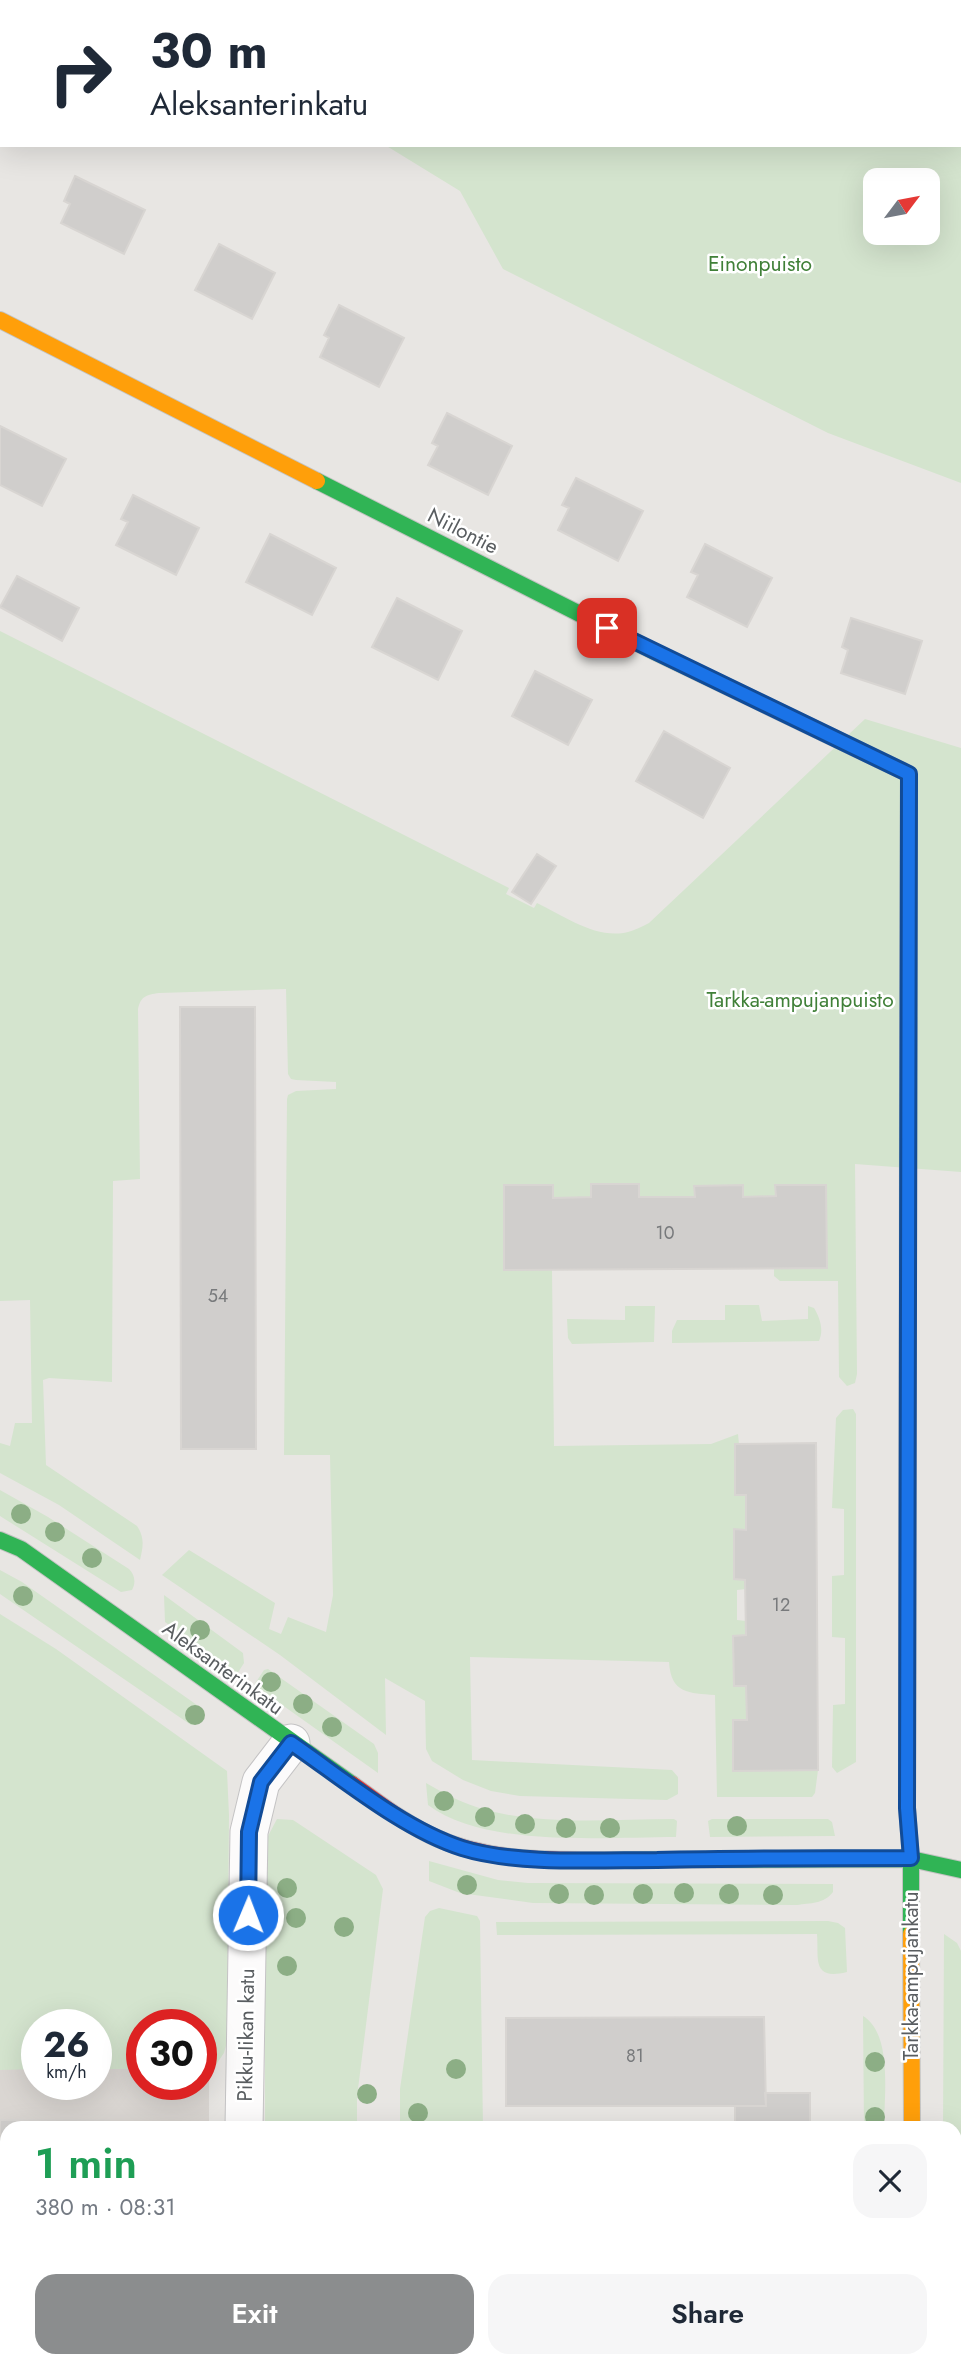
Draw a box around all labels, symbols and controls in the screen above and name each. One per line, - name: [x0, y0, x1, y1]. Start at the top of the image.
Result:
- text: 30 m: [150, 16, 268, 86]
- icon: right: [35, 28, 126, 119]
- text: Aleksanterinkatu: [150, 81, 368, 127]
- north arrow: [863, 168, 940, 245]
- map controls: [863, 168, 940, 245]
- park label: Einonpuisto: [708, 249, 812, 279]
- street label: Niilontie: [422, 500, 504, 562]
- pin: [577, 598, 637, 658]
- icon: arrive: [588, 609, 626, 647]
- park label: Tarkka-ampujanpuisto: [706, 985, 894, 1015]
- house number: 10: [656, 1220, 675, 1246]
- house number: 54: [208, 1283, 228, 1309]
- house number: 12: [772, 1592, 790, 1618]
- street label: Aleksanterinkatu: [156, 1614, 290, 1722]
- position arrow: [211, 1878, 285, 1952]
- street label: Tarkka-ampujankatu: [896, 1891, 926, 2061]
- street label: Pikku-Iikan katu: [230, 1968, 262, 2102]
- speed limit sign: 30: [126, 2009, 217, 2100]
- text: 26: [43, 2020, 90, 2070]
- house number: 81: [626, 2043, 644, 2069]
- text: km/h: [46, 2059, 87, 2085]
- text: 1 min: [35, 2133, 137, 2194]
- button: close: [853, 2144, 927, 2218]
- text: 380 m · 08:31: [35, 2190, 176, 2224]
- button: Exit: [35, 2274, 474, 2354]
- button: Share: [488, 2274, 927, 2354]

